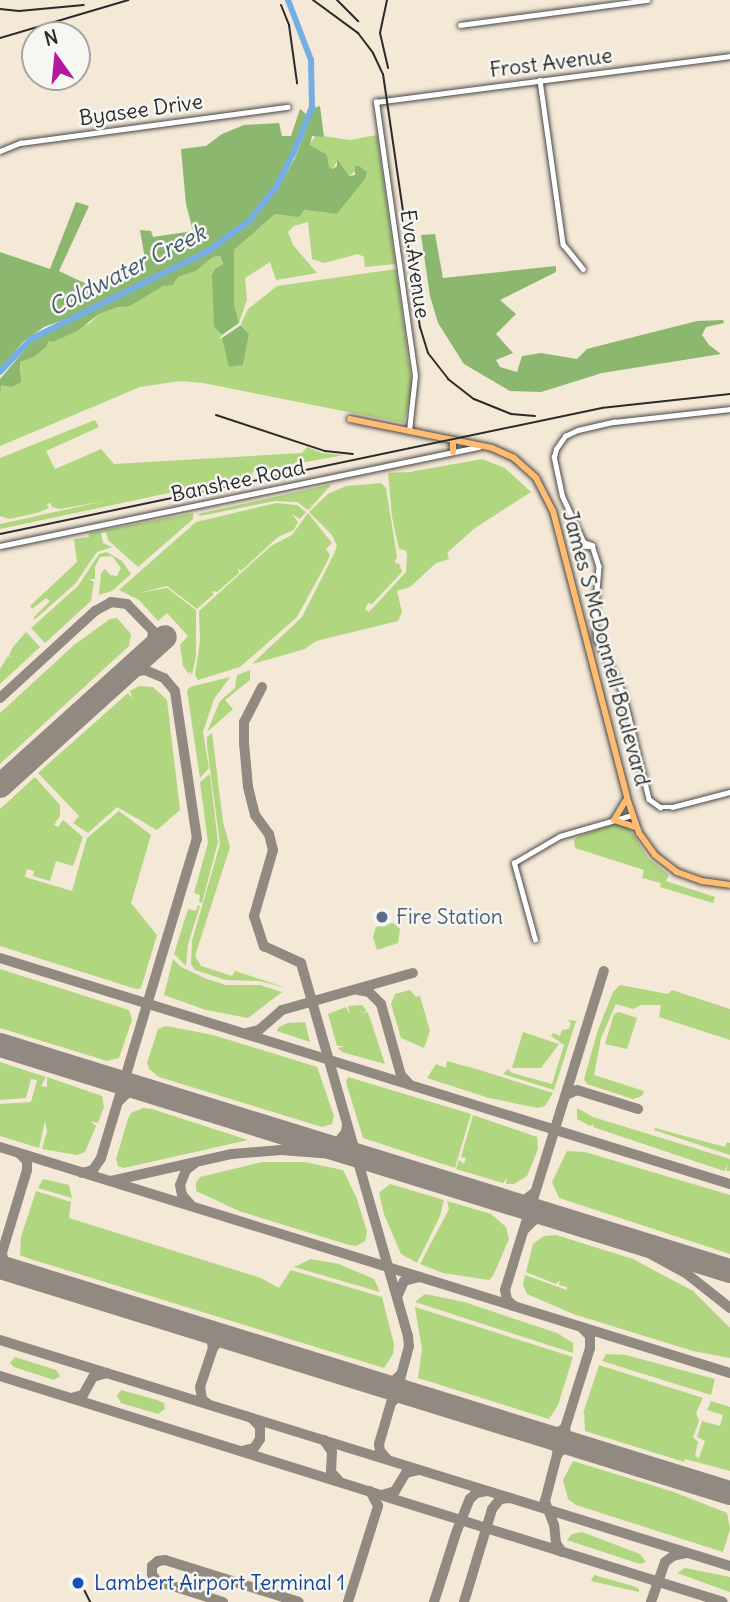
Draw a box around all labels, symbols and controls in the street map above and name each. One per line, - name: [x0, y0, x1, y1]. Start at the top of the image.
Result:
- north arrow: [21, 21, 91, 91]
- text: N: [42, 24, 61, 51]
- street label: Frost Avenue: [488, 43, 614, 83]
- street label: Byasee Drive: [78, 89, 204, 131]
- street label: Eva Avenue: [395, 208, 435, 320]
- water label: Coldwater Creek: [44, 219, 210, 321]
- street label: Banshee Road: [169, 454, 307, 508]
- street label: James S McDonnell Boulevard: [557, 507, 655, 789]
- place label: Fire Station: [396, 904, 503, 930]
- marker: Fire Station: [374, 909, 390, 925]
- place label: Lambert Airport Terminal 1: [94, 1570, 345, 1596]
- marker: Lambert Airport Terminal 1: [68, 1573, 88, 1593]

